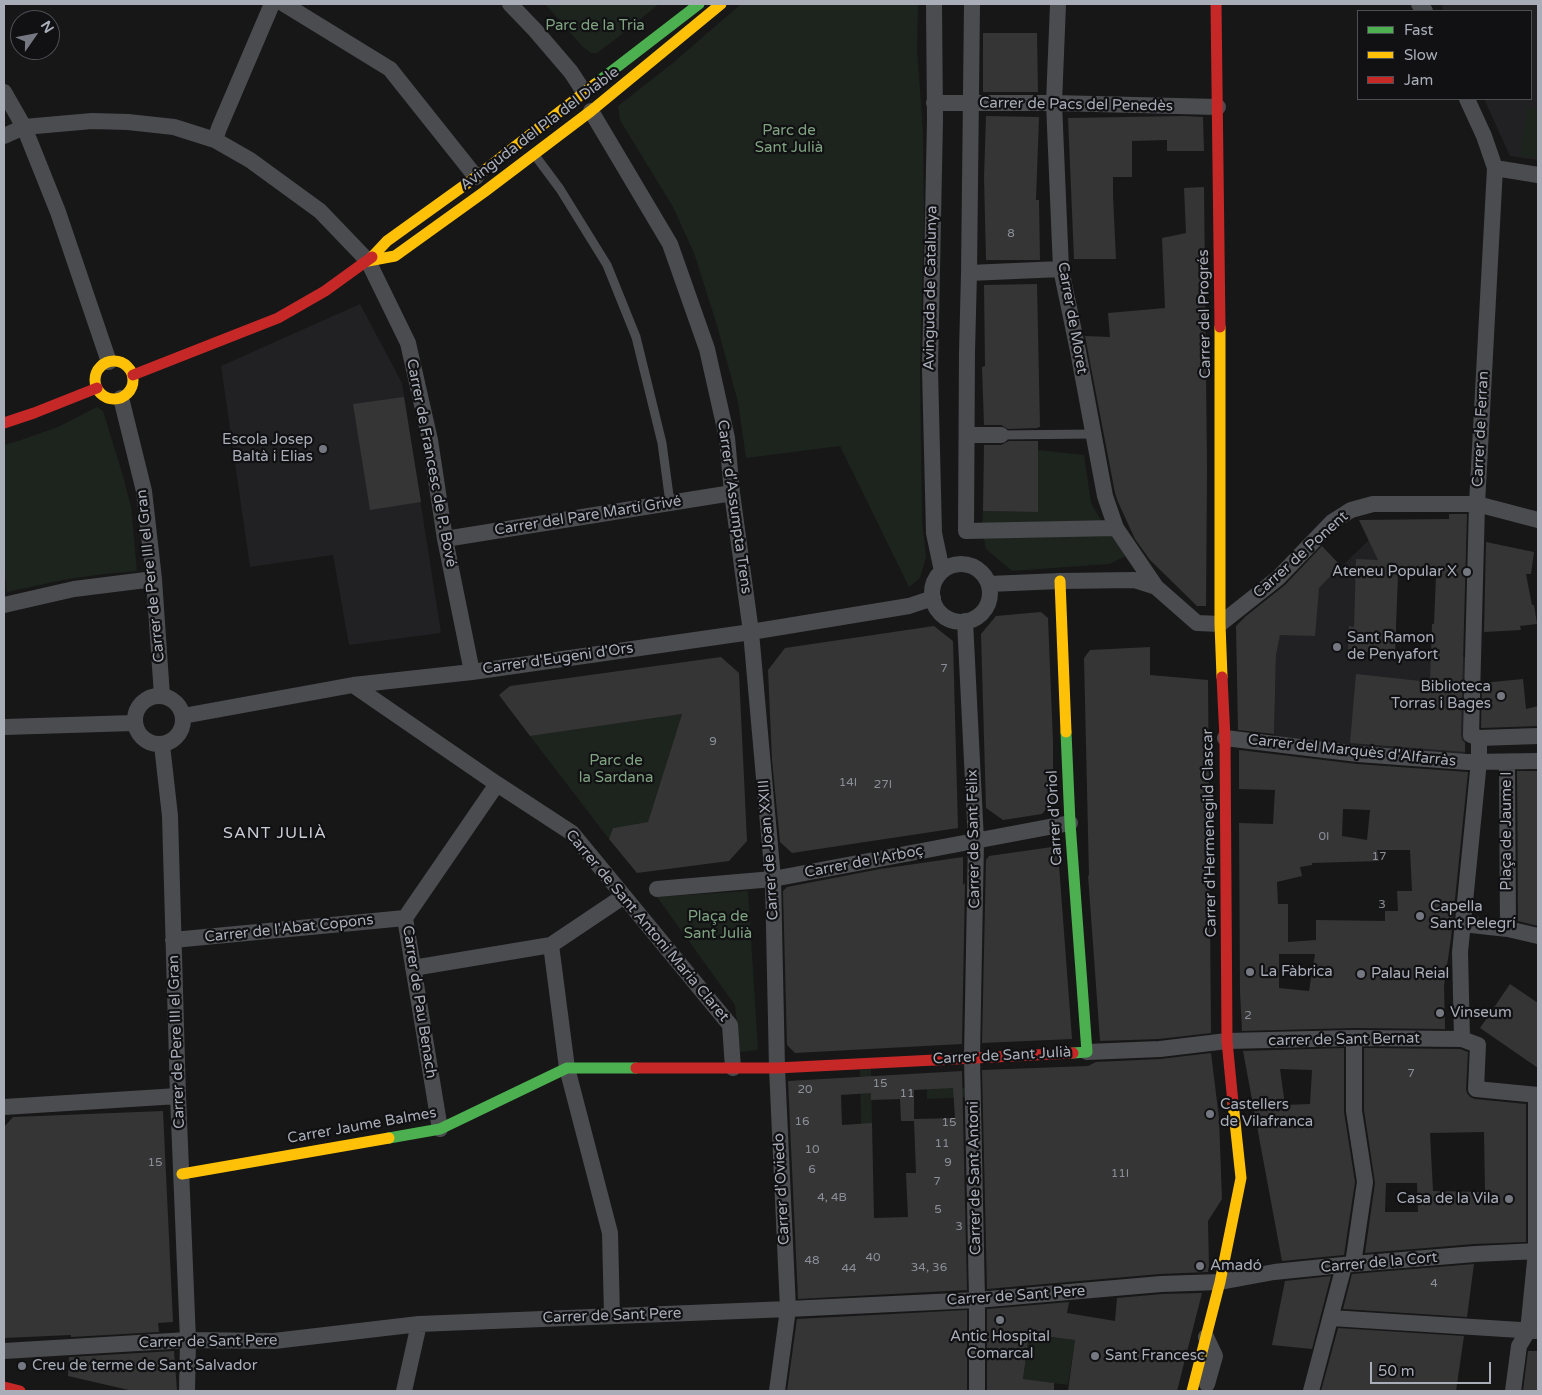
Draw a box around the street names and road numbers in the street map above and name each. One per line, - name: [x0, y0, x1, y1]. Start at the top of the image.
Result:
- street label: Avinguda del Pla del Diable: [457, 63, 623, 195]
- street label: Carrer de Pacs del Penedès: [979, 94, 1173, 116]
- street label: Avinguda de Catalunya: [921, 205, 941, 371]
- street label: Carrer del Progrés: [1195, 249, 1215, 379]
- street label: Carrer de Moret: [1053, 261, 1091, 375]
- street label: Carrer de Francesc de P. Bové: [402, 357, 460, 569]
- street label: Carrer de Ferran: [1469, 371, 1493, 487]
- street label: Carrer d'Assumpta Trens: [713, 419, 755, 595]
- street label: Carrer de Pere III el Gran: [133, 489, 169, 663]
- street label: Carrer del Pare Martí Grivé: [493, 492, 683, 540]
- street label: Carrer de Ponent: [1250, 508, 1352, 602]
- street label: Carrer d'Eugeni d'Ors: [481, 640, 635, 678]
- street label: Carrer d'Hermenegild Clascar: [1199, 729, 1221, 937]
- street label: Carrer del Marquès d'Alfarràs: [1247, 731, 1457, 771]
- street label: Carrer de Sant Fèlix: [964, 769, 984, 909]
- street label: Carrer d'Oriol: [1044, 770, 1066, 866]
- street label: Plaça de Jaume I: [1498, 771, 1516, 891]
- street label: Carrer de Joan XXIII: [755, 779, 783, 921]
- street label: Carrer de Sant Antoni Maria Claret: [561, 826, 733, 1026]
- street label: Carrer de l'Arboç: [803, 842, 925, 882]
- street label: Carrer de l'Abat Copons: [204, 911, 374, 947]
- street label: Carrer de Pau Benach: [398, 924, 440, 1080]
- street label: Carrer de Pere III el Gran: [165, 955, 189, 1129]
- street label: carrer de Sant Bernat: [1268, 1030, 1420, 1050]
- street label: Carrer de Sant Julià: [932, 1043, 1072, 1069]
- street label: Carrer de Sant Antoni: [965, 1101, 985, 1255]
- street label: Carrer Jaume Balmes: [286, 1104, 438, 1148]
- street label: Carrer d'Oviedo: [770, 1133, 794, 1245]
- street label: Carrer de la Cort: [1320, 1249, 1438, 1277]
- street label: Carrer de Sant Pere: [946, 1282, 1086, 1310]
- street label: Carrer de Sant Pere: [542, 1305, 682, 1327]
- street label: Carrer de Sant Pere: [138, 1332, 278, 1352]

